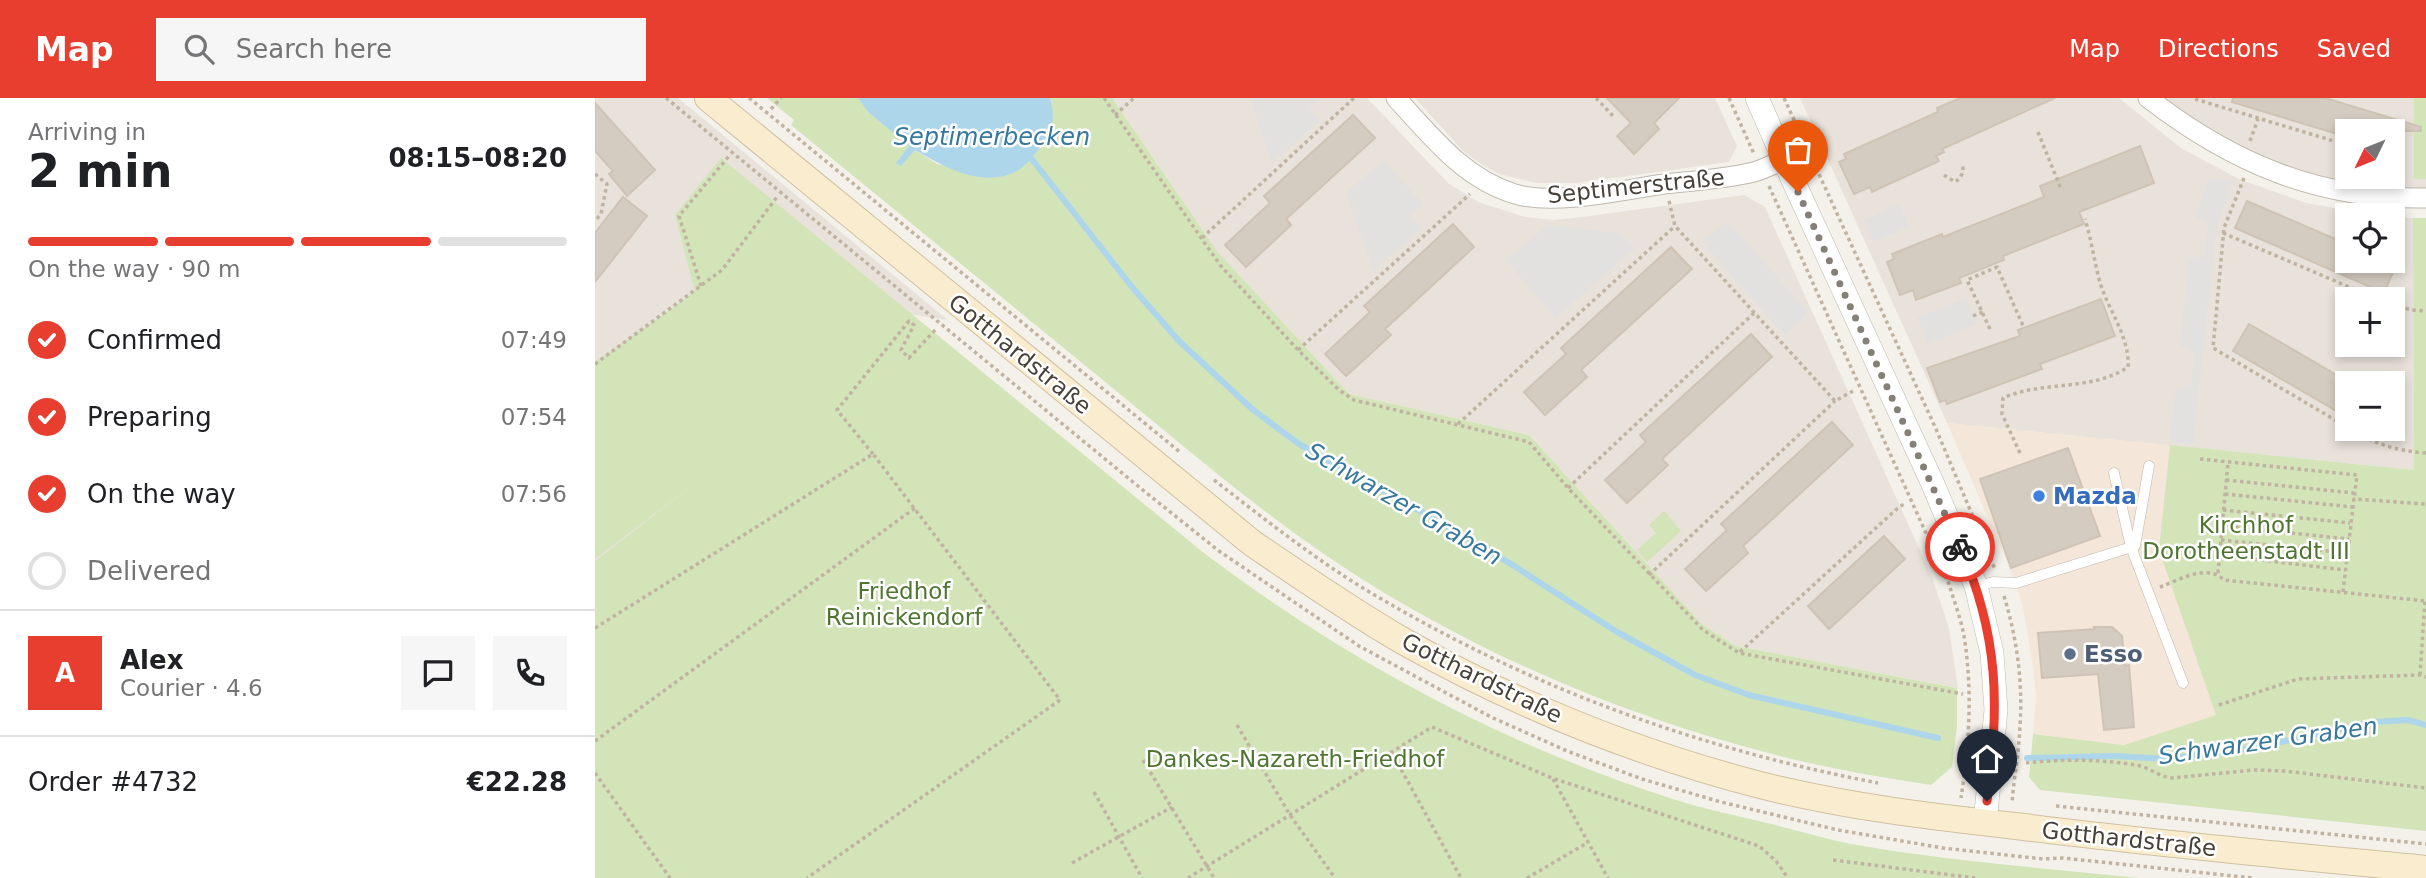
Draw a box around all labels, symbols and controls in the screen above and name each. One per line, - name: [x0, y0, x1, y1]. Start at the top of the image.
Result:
- search box: [156, 18, 646, 81]
- text: Map: [35, 30, 114, 69]
- icon: search: [180, 30, 218, 68]
- text: Search here: [236, 34, 392, 64]
- text: Map: [2069, 35, 2120, 63]
- text: Directions: [2158, 35, 2279, 63]
- text: Saved: [2317, 35, 2391, 63]
- text: Arriving in: [28, 119, 146, 145]
- north arrow: [2335, 119, 2405, 189]
- map controls: [2335, 119, 2405, 441]
- pin: [1768, 120, 1828, 192]
- water label: Septimerbecken: [894, 123, 1090, 151]
- icon: bag: [1779, 131, 1817, 169]
- text: 08:15–08:20: [388, 143, 567, 173]
- text: 2 min: [28, 144, 172, 198]
- street label: Septimerstraße: [1546, 164, 1726, 208]
- button: locate: [2335, 203, 2405, 273]
- text: On the way · 90 m: [28, 256, 240, 282]
- button: +: [2335, 287, 2405, 357]
- street label: Gotthardstraße: [944, 289, 1096, 419]
- icon: check: [28, 321, 66, 359]
- text: Confirmed: [87, 325, 222, 355]
- text: 07:49: [501, 327, 567, 353]
- button: −: [2335, 371, 2405, 441]
- icon: check: [28, 398, 66, 436]
- text: Preparing: [87, 402, 212, 432]
- text: 07:54: [501, 404, 567, 430]
- water label: Schwarzer Graben: [1301, 437, 1507, 571]
- icon: check: [28, 475, 66, 513]
- text: On the way: [87, 479, 236, 509]
- text: 07:56: [501, 481, 567, 507]
- place label: Mazda: [2053, 483, 2137, 509]
- marker: Mazda: [2031, 488, 2047, 504]
- courier: [1925, 512, 1995, 582]
- park label: Kirchhof Dorotheenstadt III: [2142, 512, 2350, 564]
- icon: bike: [1941, 528, 1979, 566]
- text: Delivered: [87, 556, 211, 586]
- park label: Friedhof Reinickendorf: [826, 578, 983, 630]
- street label: Gotthardstraße: [1397, 628, 1567, 728]
- button: chat: [401, 636, 475, 710]
- button: phone: [493, 636, 567, 710]
- place label: Esso: [2084, 641, 2143, 667]
- text: Alex: [120, 645, 183, 675]
- marker: Esso: [2062, 646, 2078, 662]
- text: A: [55, 658, 75, 688]
- text: Courier · 4.6: [120, 675, 263, 701]
- water label: Schwarzer Graben: [2157, 712, 2379, 770]
- pin: [1957, 729, 2017, 801]
- icon: home: [1968, 740, 2006, 778]
- park label: Dankes-Nazareth-Friedhof: [1146, 746, 1445, 772]
- text: Order #4732: [28, 767, 198, 797]
- text: €22.28: [467, 767, 567, 797]
- street label: Gotthardstraße: [2040, 817, 2218, 861]

